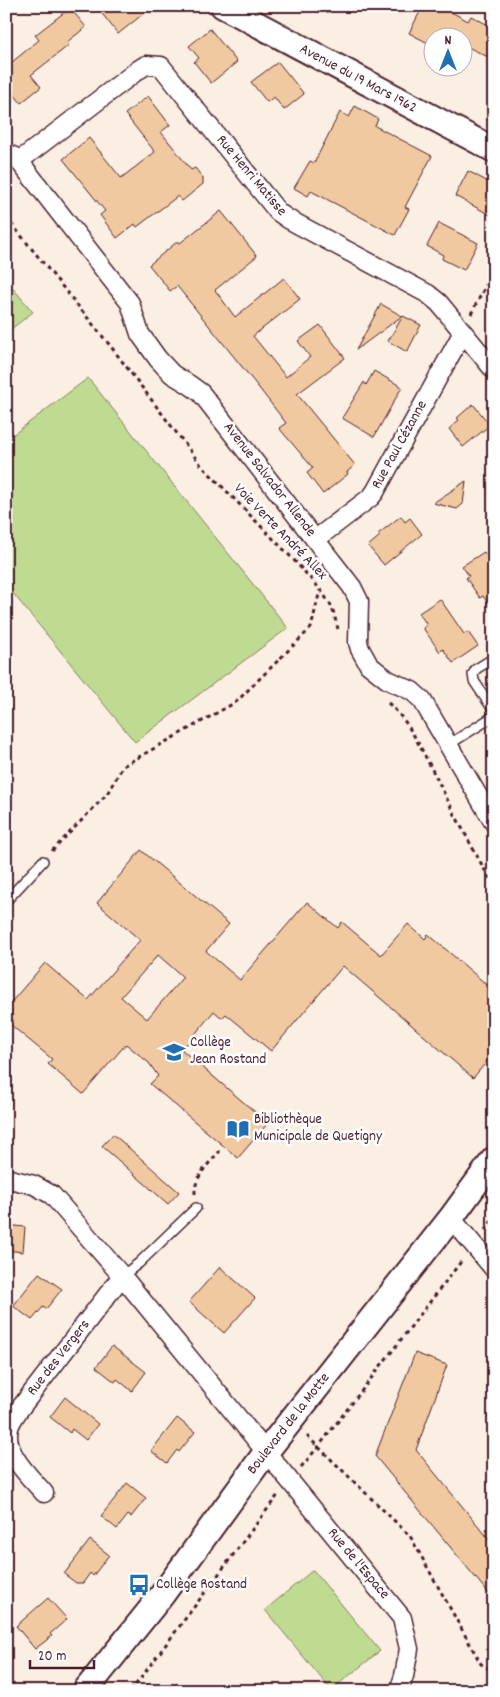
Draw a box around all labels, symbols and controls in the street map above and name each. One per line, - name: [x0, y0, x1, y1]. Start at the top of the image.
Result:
- north arrow: [422, 28, 472, 78]
- text: N: [445, 31, 452, 51]
- street label: Avenue du 19 Mars 1962: [295, 39, 421, 119]
- street label: Rue Henri Matisse: [210, 131, 292, 222]
- street label: Rue Paul Cézanne: [367, 396, 434, 493]
- street label: Avenue Salvador Allende: [217, 418, 321, 542]
- street label: Voie Verte André Allex: [228, 479, 332, 586]
- place label: Collège Jean Rostand: [190, 1032, 266, 1071]
- school or university icon: Collège Jean Rostand: [161, 1039, 187, 1065]
- place label: Bibliothèque Municipale de Quetigny: [254, 1109, 383, 1148]
- library icon: Bibliothèque Municipale de Quetigny: [225, 1116, 251, 1142]
- street label: Rue des Vergers: [22, 1315, 96, 1401]
- street label: Boulevard de la Motte: [242, 1368, 336, 1480]
- street label: Rue de l'Espace: [322, 1524, 395, 1605]
- bus stop icon: Collège Rostand: [126, 1572, 152, 1598]
- place label: Collège Rostand: [156, 1574, 247, 1596]
- scale bar: [30, 1637, 94, 1669]
- text: 20 m: [38, 1646, 66, 1668]

